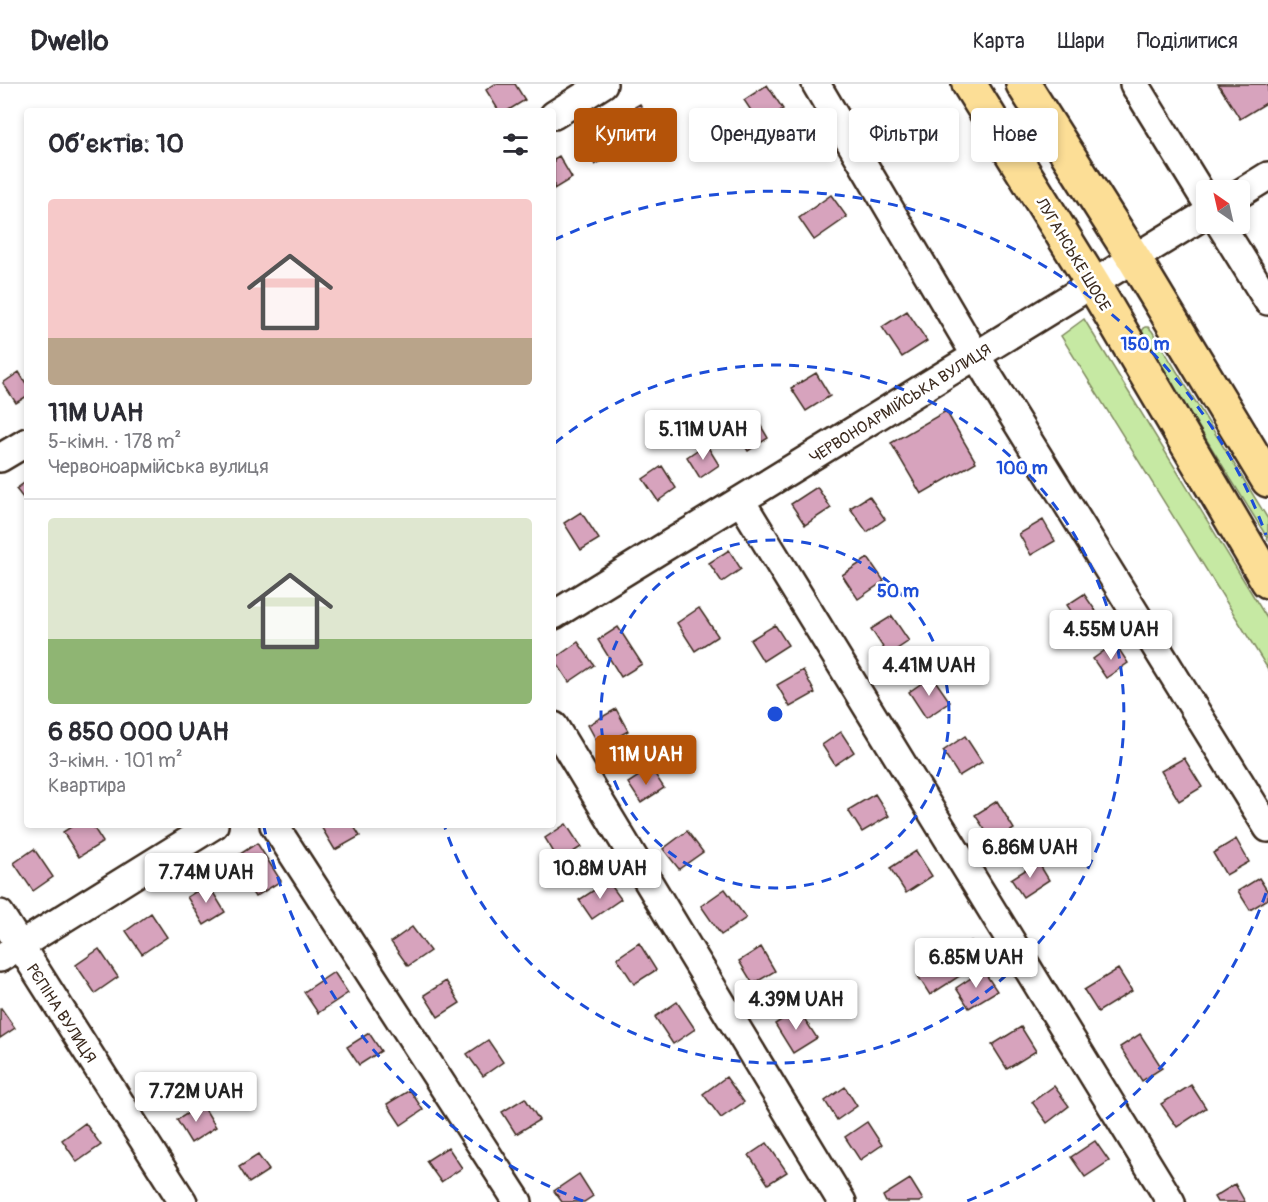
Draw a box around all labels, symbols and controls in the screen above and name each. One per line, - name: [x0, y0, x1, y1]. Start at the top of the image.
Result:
- text: Dwello: [30, 24, 109, 59]
- text: Карта: [973, 28, 1025, 55]
- text: Шари: [1058, 28, 1104, 55]
- text: Поділитися: [1137, 28, 1238, 55]
- chip: Купити: [574, 108, 677, 162]
- chip: Орендувати: [689, 108, 837, 162]
- chip: Фільтри: [849, 108, 959, 162]
- chip: Нове: [971, 108, 1058, 162]
- text: Об’єктів: 10: [48, 128, 184, 160]
- icon: filters: [499, 128, 532, 161]
- north arrow: [1196, 180, 1250, 234]
- map controls: [1196, 180, 1250, 234]
- street label: ЛУГАНСЬКЕ ШОСЕ: [1031, 193, 1115, 315]
- icon: home: [236, 238, 344, 346]
- text: 150 m: [1121, 333, 1170, 356]
- street label: ЧЕРВОНОАРМІЙСЬКА ВУЛИЦЯ: [806, 340, 995, 468]
- text: 11M UAH: [48, 397, 143, 429]
- pin: 5.11M UAH: [634, 410, 772, 461]
- text: 5.11M UAH: [659, 417, 747, 442]
- text: 5-кімн. · 178 m²: [48, 429, 181, 454]
- text: Червоноармійська вулиця: [48, 454, 269, 479]
- text: 100 m: [996, 457, 1048, 480]
- icon: home: [236, 557, 344, 665]
- text: 50 m: [877, 580, 919, 603]
- pin: 4.55M UAH: [1042, 610, 1180, 661]
- text: 4.55M UAH: [1063, 617, 1159, 642]
- pin: 4.41M UAH: [860, 646, 998, 697]
- text: 4.41M UAH: [882, 653, 976, 678]
- centre of rings: [765, 704, 785, 724]
- text: 6 850 000 UAH: [48, 716, 229, 748]
- pin: 11M UAH: [591, 735, 701, 786]
- text: 11M UAH: [609, 742, 683, 767]
- text: 3-кімн. · 101 m²: [48, 748, 182, 773]
- text: Квартира: [48, 773, 126, 798]
- pin: 6.86M UAH: [961, 828, 1099, 879]
- text: 6.86M UAH: [982, 835, 1078, 860]
- pin: 10.8M UAH: [531, 849, 669, 900]
- pin: 7.74M UAH: [137, 853, 275, 904]
- text: 10.8M UAH: [553, 856, 647, 881]
- text: 7.74M UAH: [159, 860, 253, 885]
- pin: 6.85M UAH: [907, 938, 1045, 989]
- text: 6.85M UAH: [929, 945, 1023, 970]
- street label: РЄПІНА ВУЛИЦЯ: [22, 960, 101, 1067]
- pin: 4.39M UAH: [727, 980, 865, 1031]
- text: 4.39M UAH: [748, 987, 844, 1012]
- pin: 7.72M UAH: [127, 1072, 265, 1123]
- text: 7.72M UAH: [149, 1079, 243, 1104]

